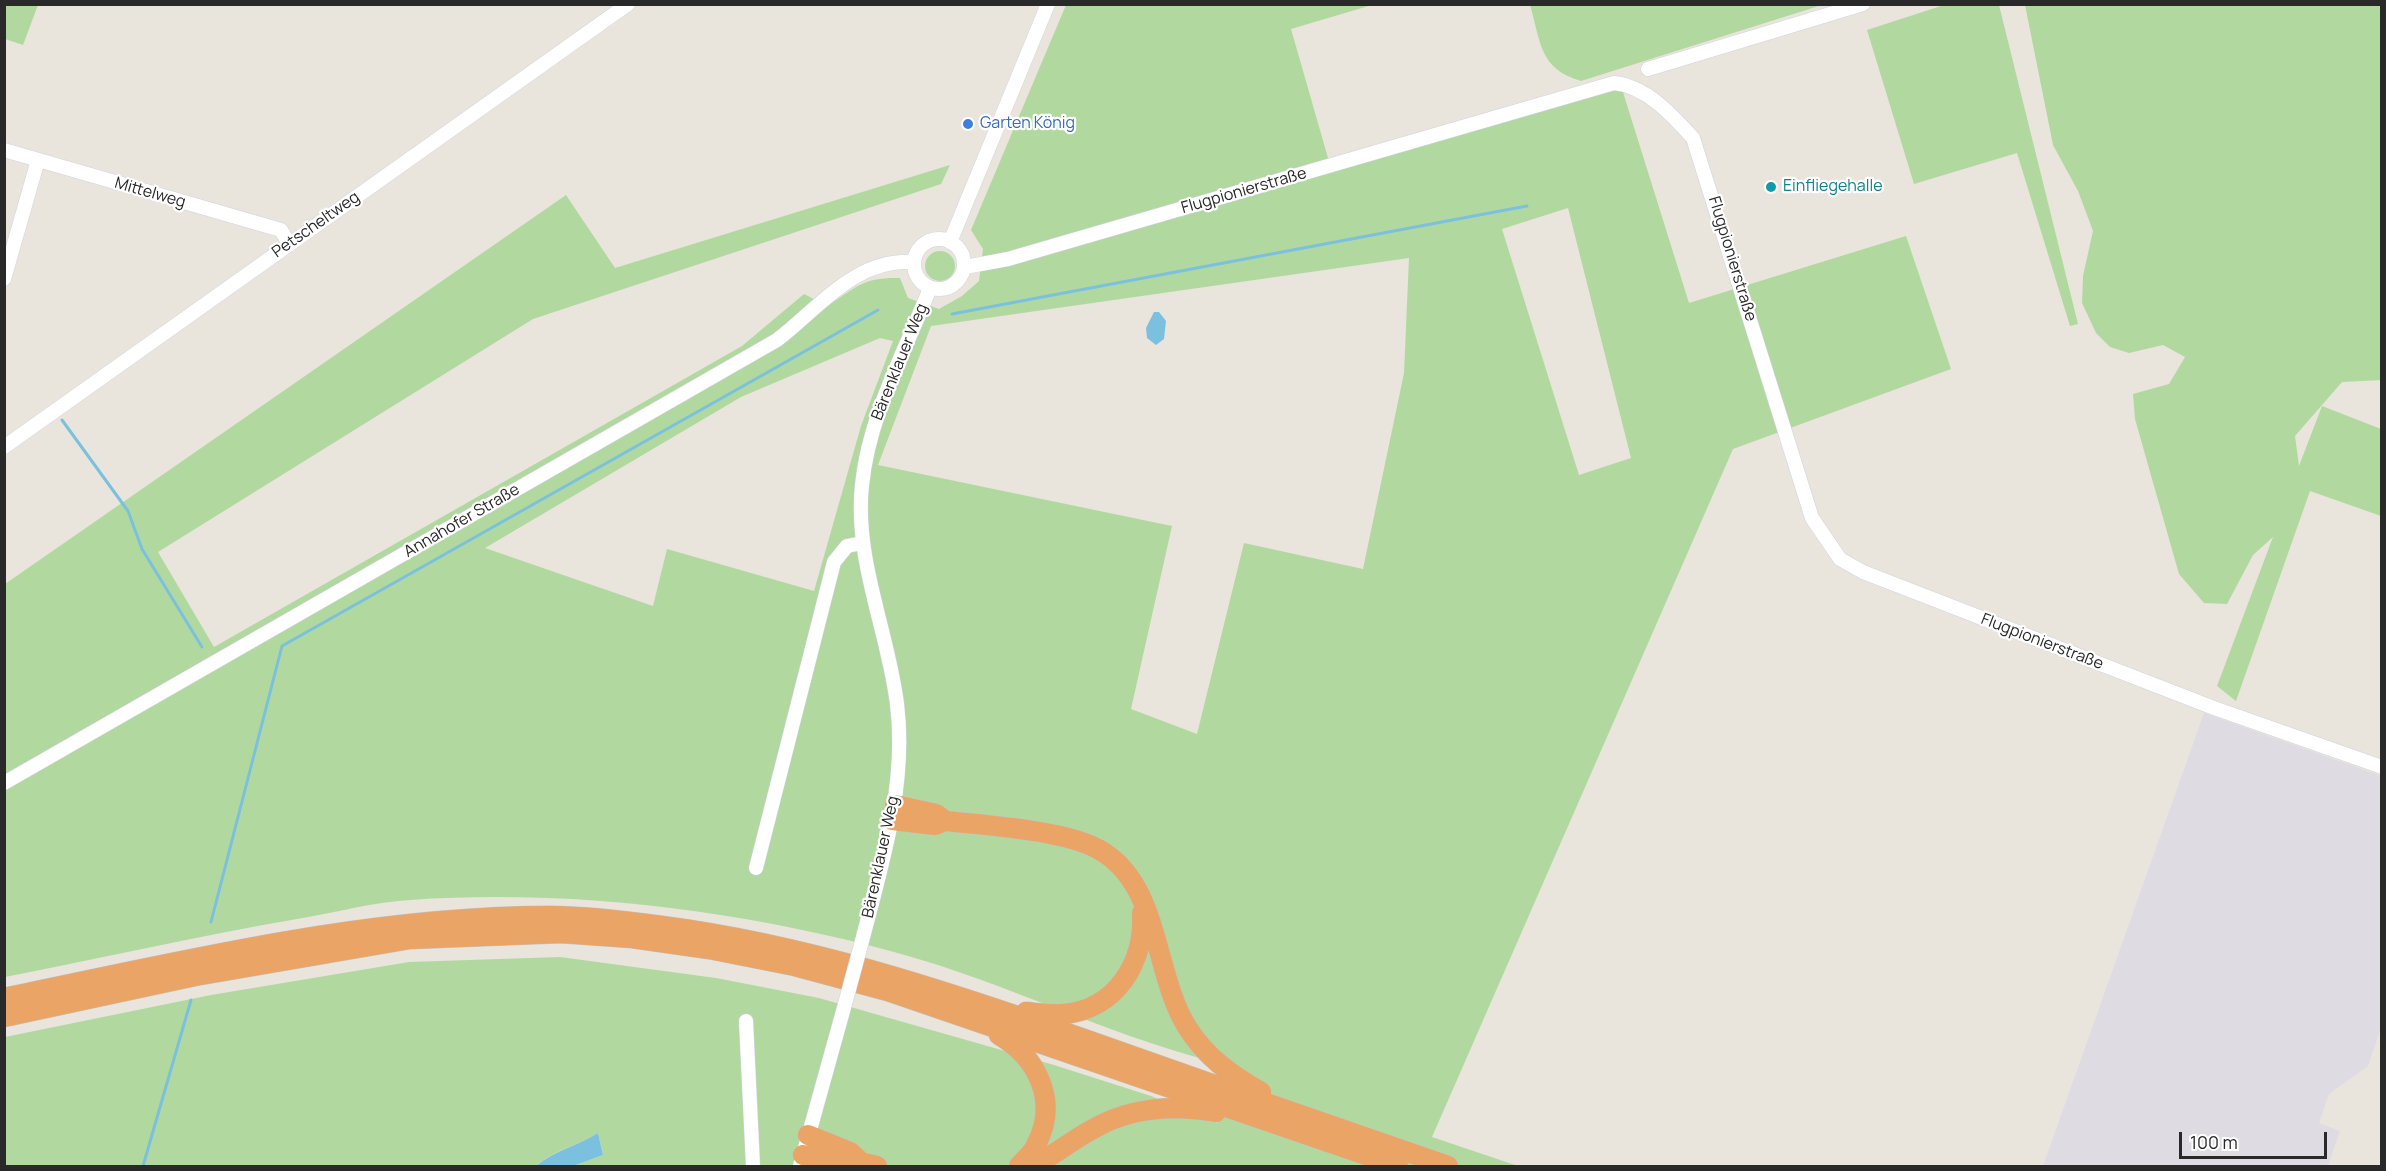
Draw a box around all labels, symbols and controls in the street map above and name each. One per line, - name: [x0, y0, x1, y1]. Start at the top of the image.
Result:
- place label: Garten König: [980, 114, 1075, 134]
- marker: Garten König: [961, 117, 975, 131]
- street label: Flugpionierstraße: [1179, 164, 1309, 218]
- street label: Mittelweg: [112, 174, 188, 212]
- place label: Einfliegehalle: [1783, 177, 1882, 197]
- marker: Einfliegehalle: [1764, 180, 1778, 194]
- street label: Petscheltweg: [269, 188, 363, 262]
- street label: Flugpionierstraße: [1704, 194, 1760, 324]
- street label: Bärenklauer Weg: [868, 301, 932, 423]
- street label: Annahofer Straße: [401, 480, 523, 562]
- street label: Flugpionierstraße: [1978, 610, 2106, 674]
- street label: Bärenklauer Weg: [859, 794, 903, 920]
- scale bar: [2182, 1120, 2330, 1158]
- text: 100 m: [2190, 1130, 2238, 1154]

